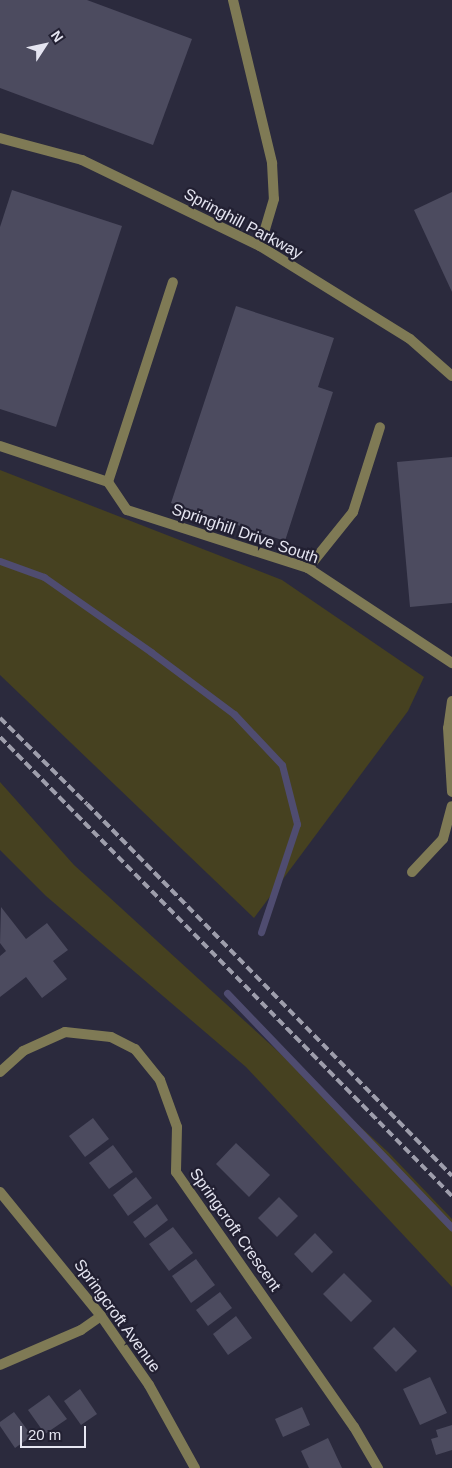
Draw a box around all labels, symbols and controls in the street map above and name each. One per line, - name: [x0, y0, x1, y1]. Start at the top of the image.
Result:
- north arrow: [20, 20, 70, 70]
- text: N: [48, 28, 67, 45]
- street label: Springhill Parkway: [180, 185, 306, 263]
- street label: Springhill Drive South: [169, 500, 321, 568]
- street label: Springcroft Crescent: [185, 1165, 285, 1295]
- street label: Springcroft Avenue: [69, 1255, 165, 1377]
- scale bar: [22, 1416, 89, 1448]
- text: 20 m: [28, 1426, 61, 1443]

